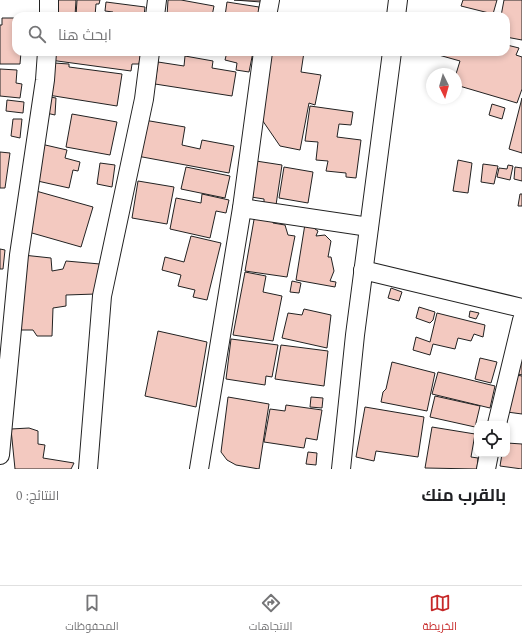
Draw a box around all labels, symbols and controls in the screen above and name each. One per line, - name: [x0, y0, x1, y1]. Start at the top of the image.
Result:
- search box: [12, 12, 510, 56]
- icon: search: [26, 23, 48, 45]
- text: ابحث هنا: [58, 24, 112, 47]
- north arrow: [426, 68, 462, 104]
- map controls: [474, 421, 510, 457]
- button: locate: [474, 421, 510, 457]
- text: بالقرب منك: [422, 483, 506, 509]
- text: النتائج: 0: [16, 486, 59, 506]
- tab: المحفوظات: [65, 592, 119, 636]
- tab: الاتجاهات: [249, 592, 292, 636]
- tab: الخريطة: [423, 592, 457, 636]

